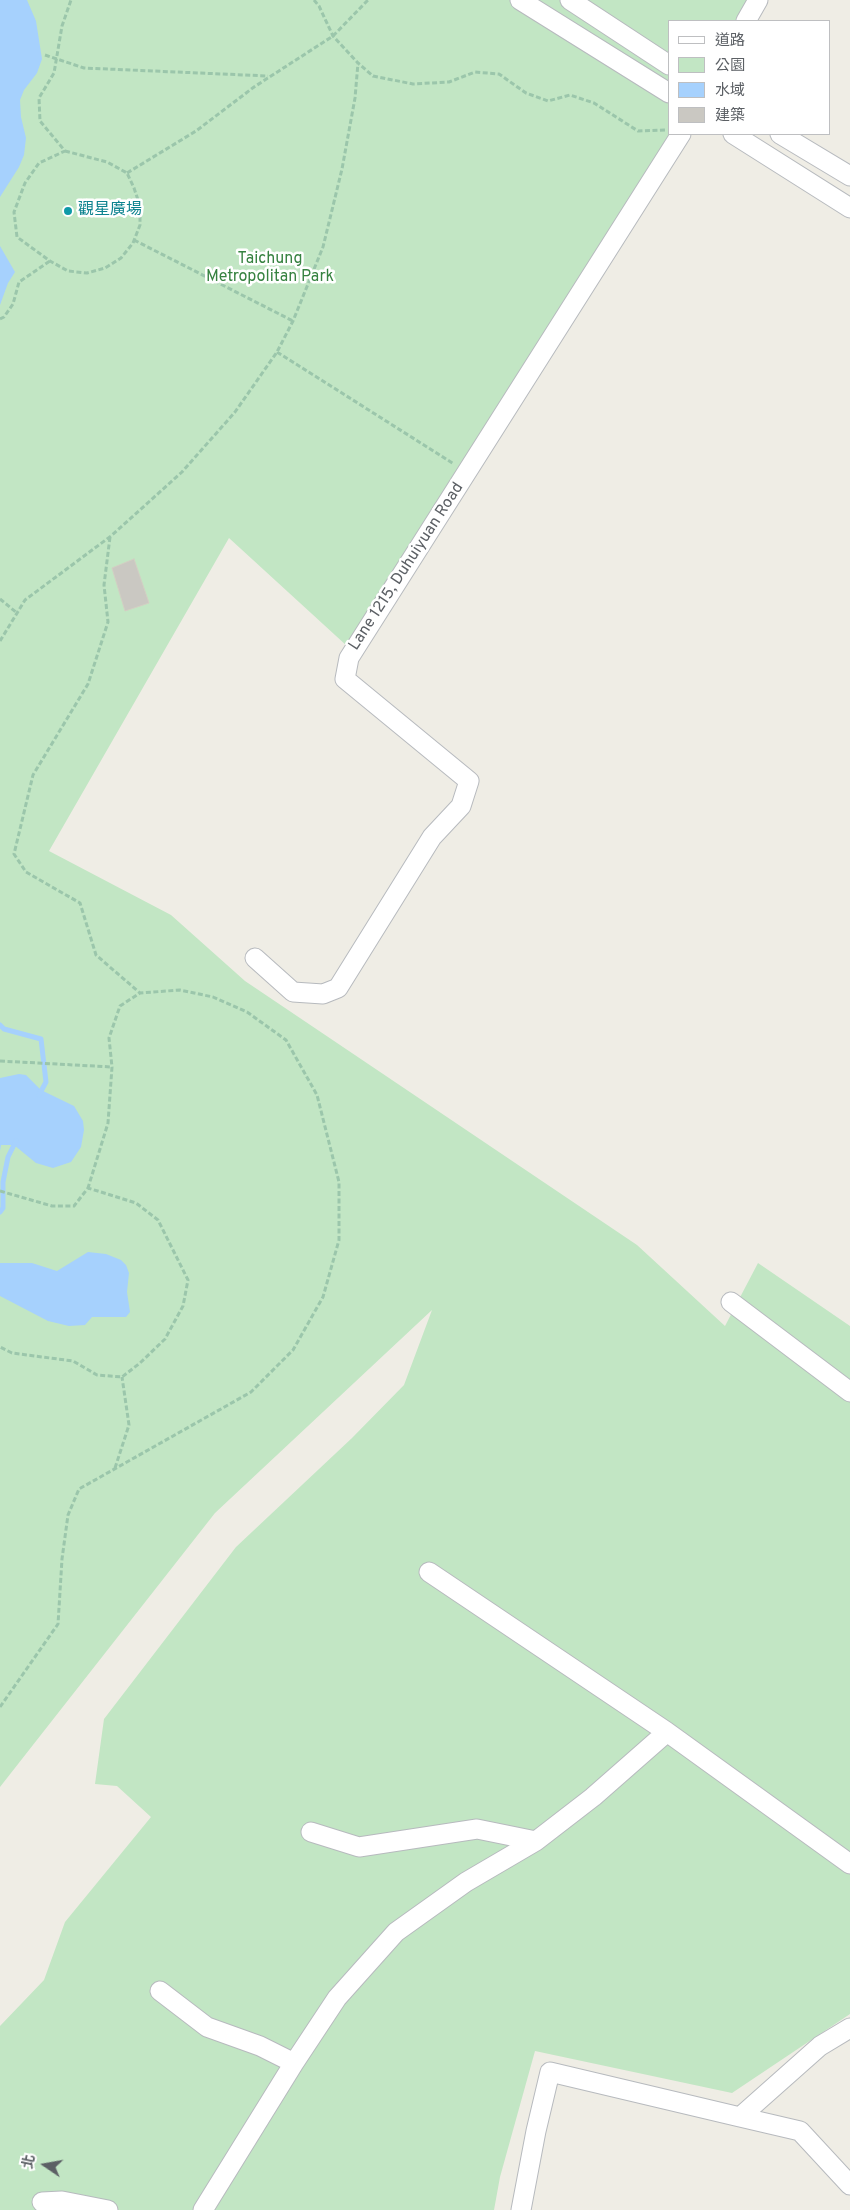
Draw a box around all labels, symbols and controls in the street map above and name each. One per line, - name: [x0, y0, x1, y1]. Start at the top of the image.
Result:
- legend: [668, 20, 830, 135]
- text: 道路: [715, 32, 745, 51]
- text: 公園: [715, 57, 745, 76]
- text: 水域: [715, 82, 745, 101]
- text: 建築: [715, 107, 745, 126]
- place label: 觀星廣場: [78, 201, 142, 221]
- marker: 觀星廣場: [62, 205, 74, 217]
- park label: Taichung Metropolitan Park: [206, 250, 334, 288]
- street label: Lane 1215, Duhuiyuan Road: [346, 479, 468, 655]
- north arrow: [20, 2140, 70, 2190]
- text: 北: [20, 2153, 40, 2170]

